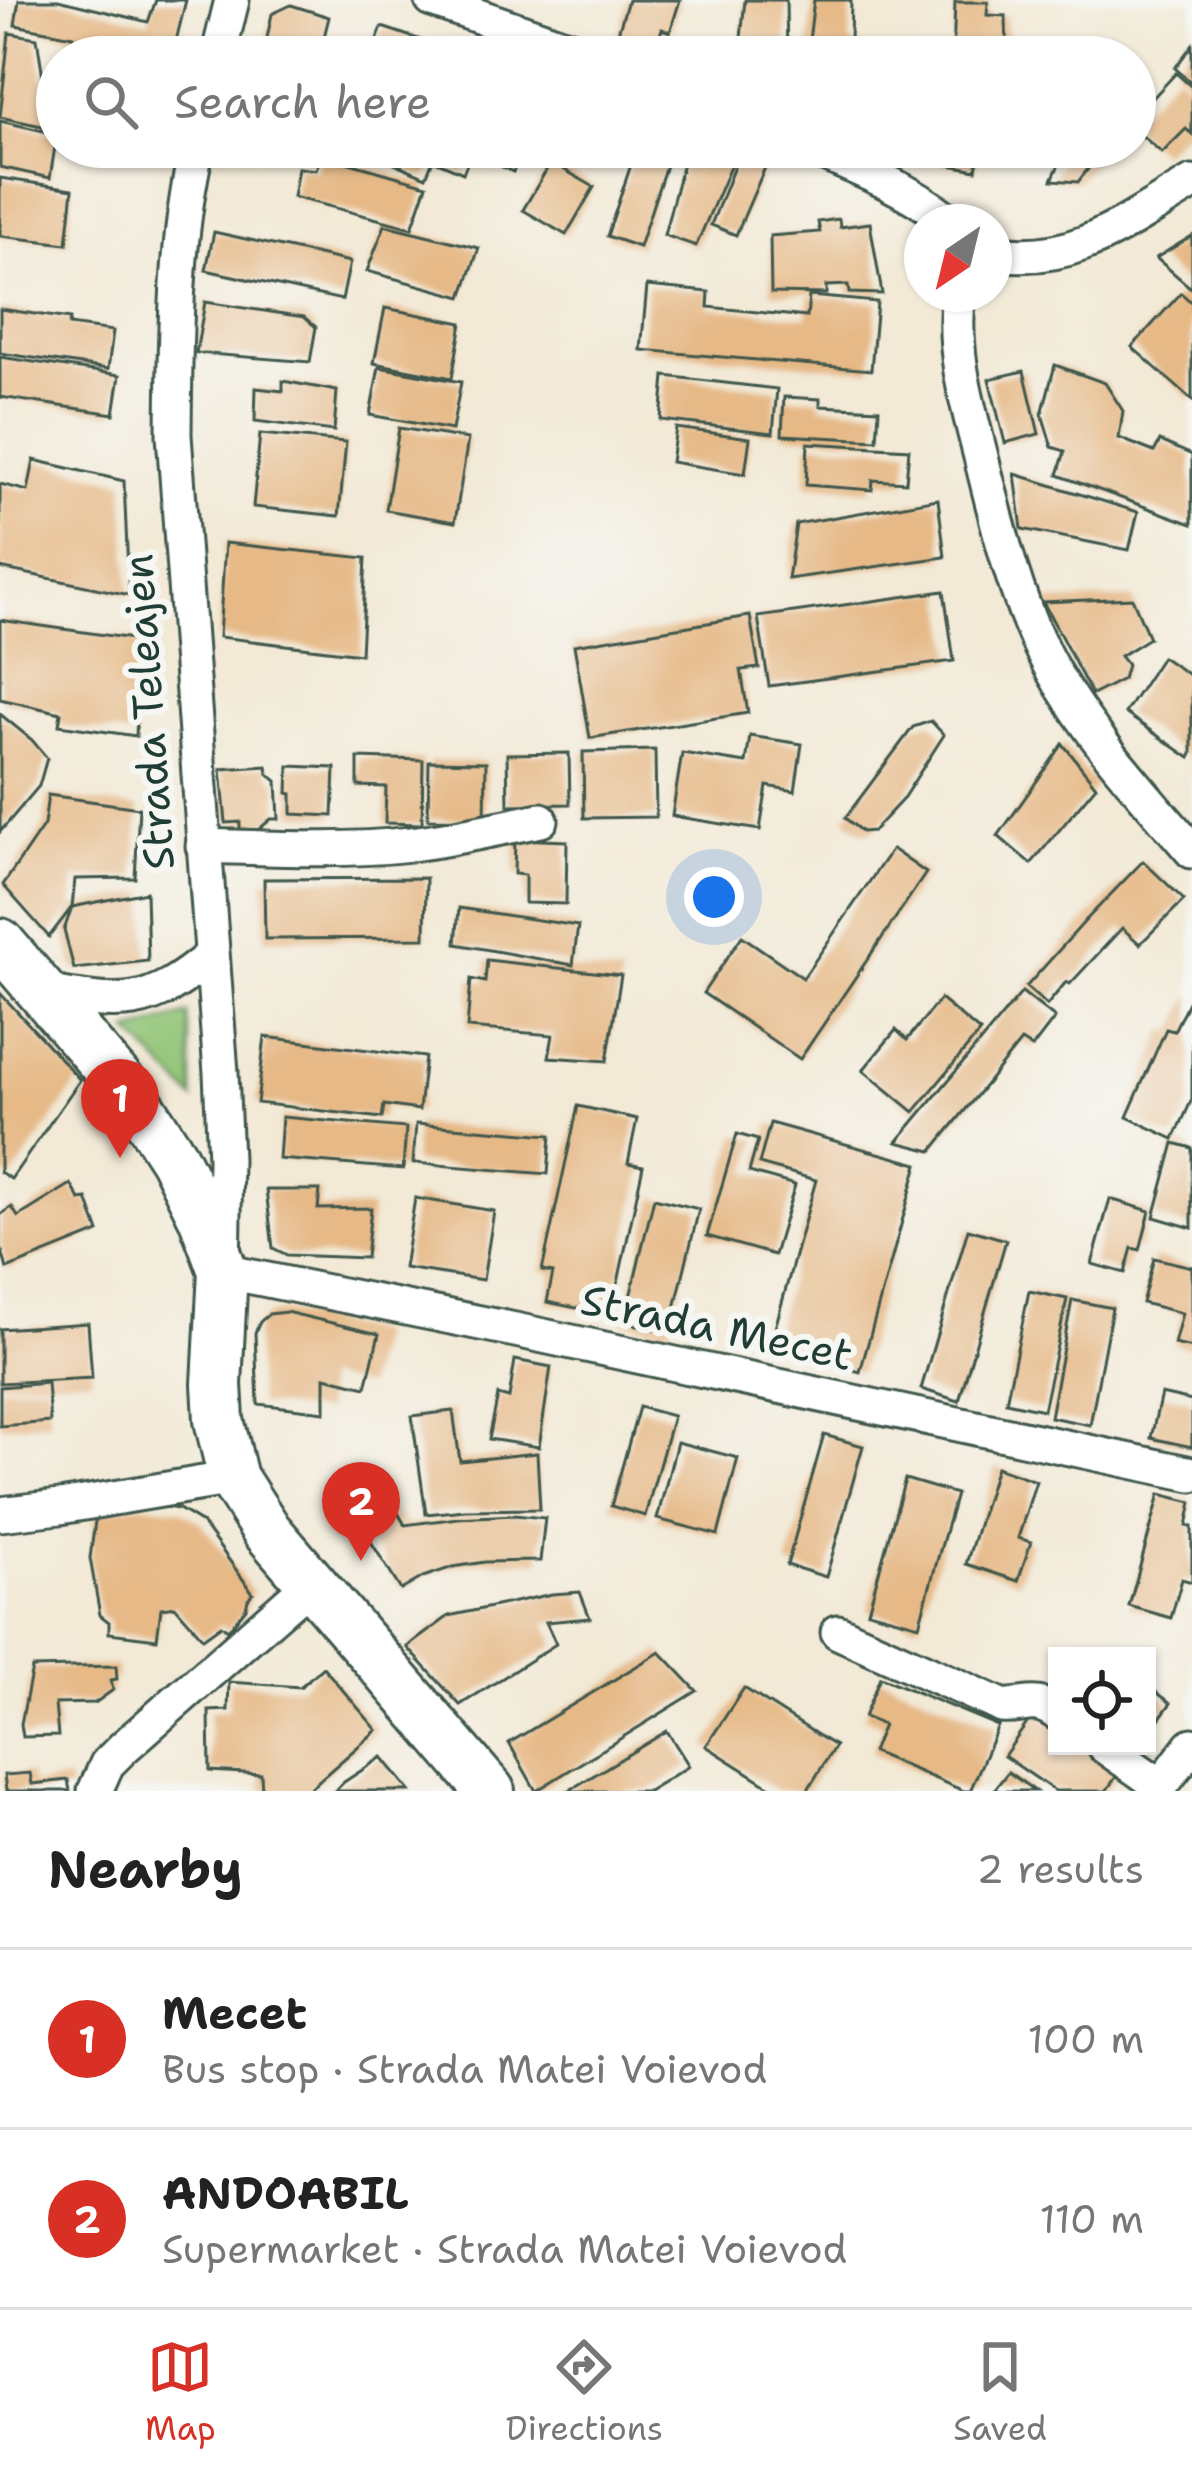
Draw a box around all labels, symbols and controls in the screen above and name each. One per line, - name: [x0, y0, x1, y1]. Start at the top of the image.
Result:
- search box: [36, 36, 1156, 168]
- icon: search: [78, 69, 144, 135]
- text: Search here: [174, 72, 431, 132]
- north arrow: [904, 204, 1012, 312]
- street label: Strada Teleajen: [109, 552, 187, 872]
- your location: [684, 867, 744, 927]
- pin: 1: [81, 1059, 159, 1158]
- street label: Strada Mecet: [576, 1271, 858, 1383]
- pin: 2: [322, 1462, 400, 1561]
- map controls: [1048, 1647, 1156, 1755]
- button: locate: [1048, 1647, 1156, 1755]
- text: Nearby: [48, 1835, 243, 1903]
- text: 2 results: [977, 1843, 1144, 1895]
- text: Mecet: [162, 1983, 307, 2043]
- text: 1: [78, 2013, 96, 2065]
- text: 100 m: [1028, 2013, 1144, 2065]
- text: Bus stop · Strada Matei Voievod: [162, 2043, 767, 2095]
- text: ANDOABIL: [162, 2163, 409, 2223]
- text: 2: [73, 2193, 101, 2245]
- text: 110 m: [1040, 2193, 1144, 2245]
- text: Supermarket · Strada Matei Voievod: [162, 2223, 847, 2275]
- tab: Map: [145, 2334, 216, 2451]
- tab: Directions: [506, 2334, 663, 2451]
- tab: Saved: [953, 2334, 1047, 2451]

